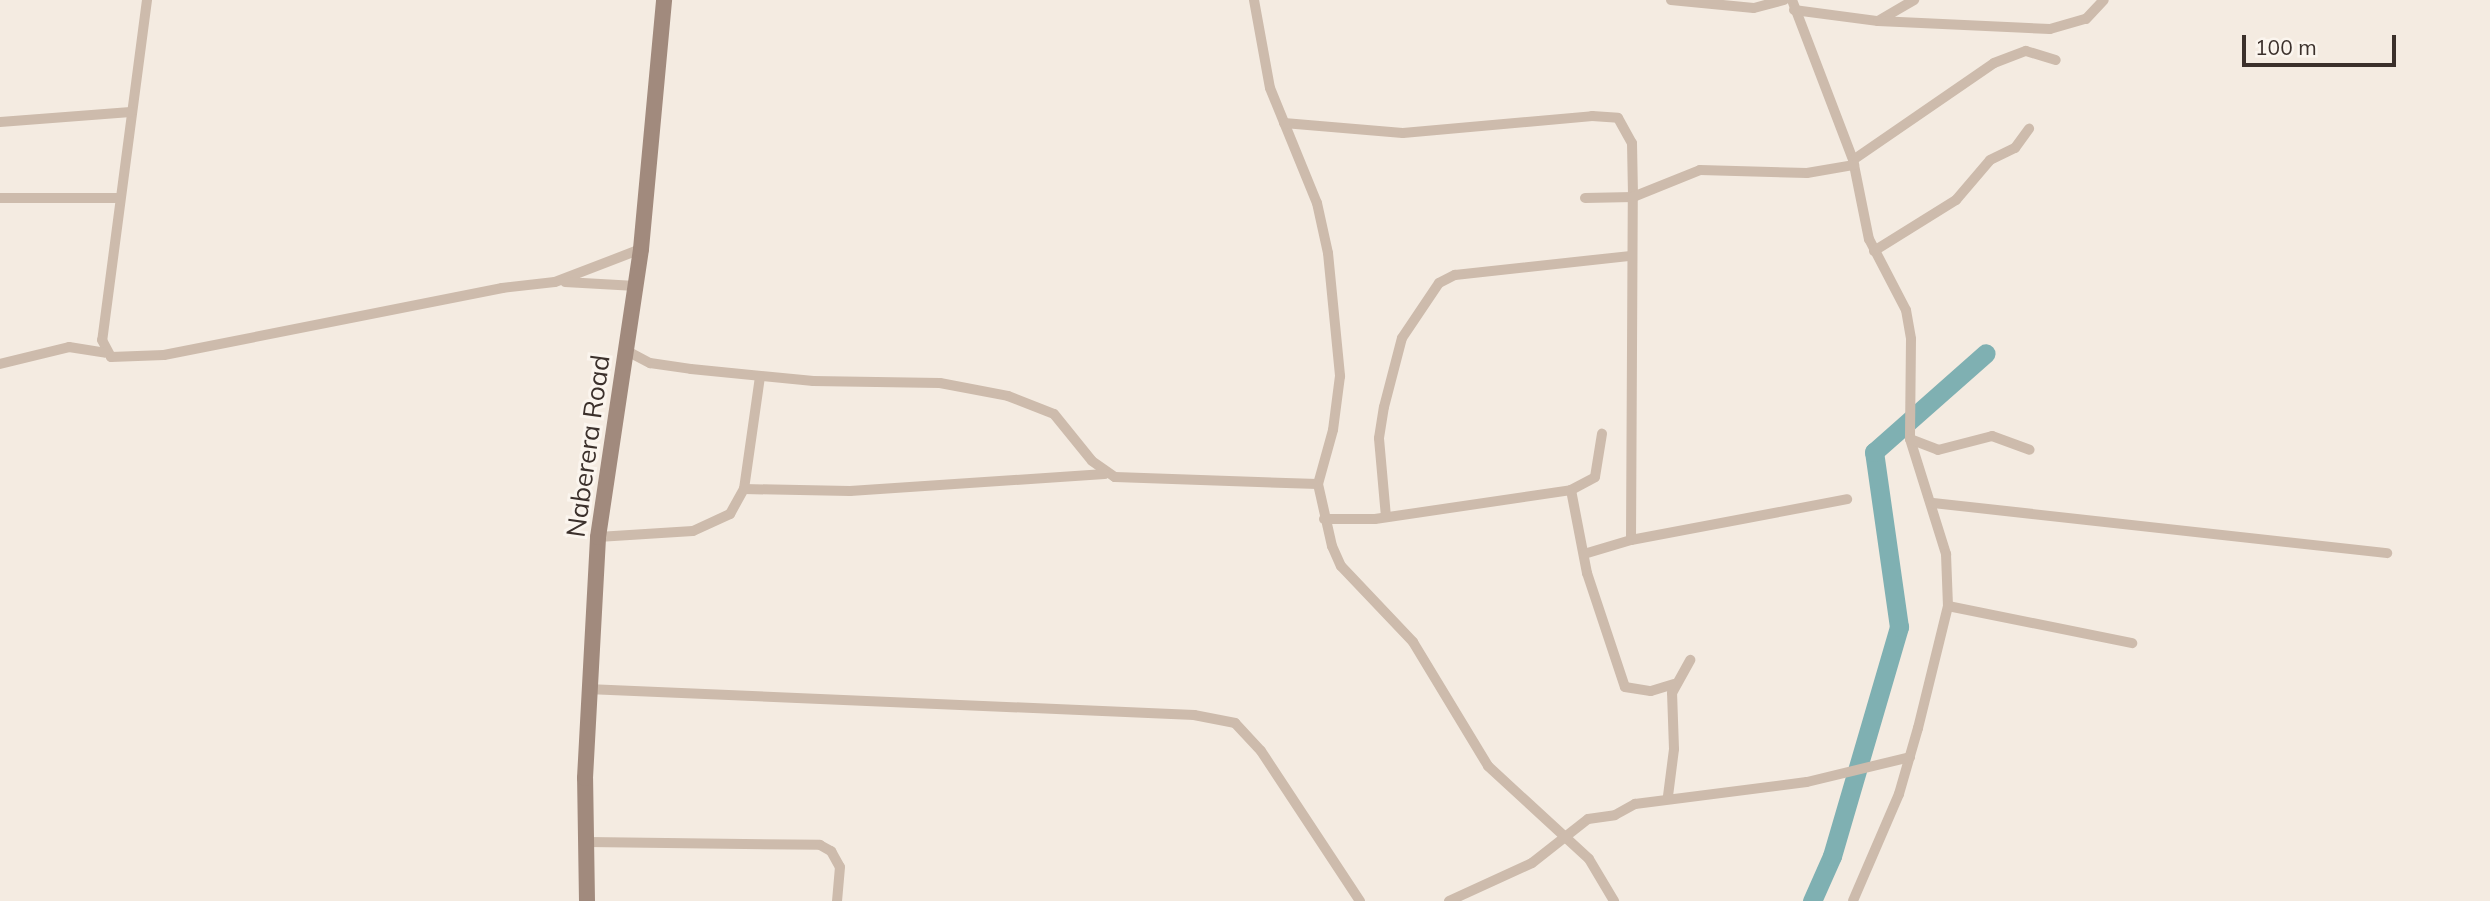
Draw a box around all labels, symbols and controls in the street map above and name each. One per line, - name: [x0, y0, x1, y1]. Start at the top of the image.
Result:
- scale bar: [2245, 21, 2399, 65]
- text: 100 m: [2255, 34, 2317, 60]
- street label: Naberera Road: [560, 353, 616, 539]

